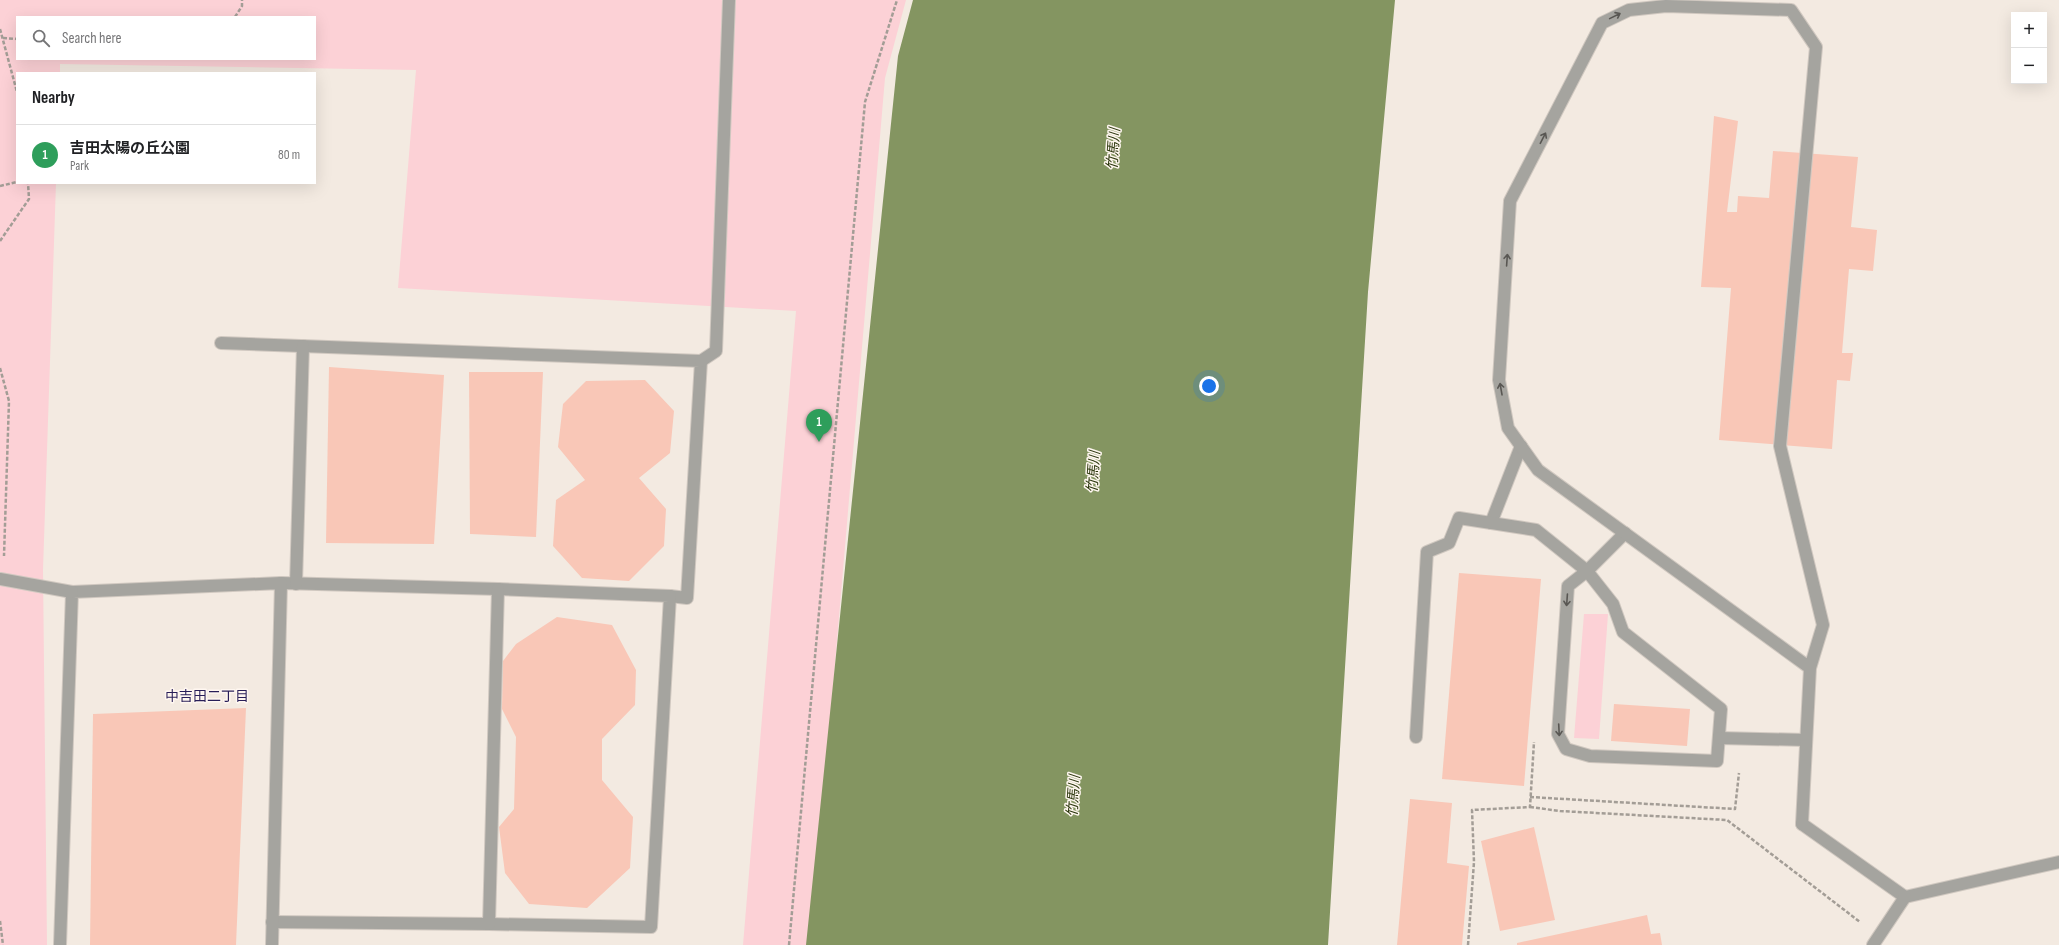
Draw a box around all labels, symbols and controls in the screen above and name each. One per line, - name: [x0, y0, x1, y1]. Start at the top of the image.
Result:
- one-way arrow: [1609, 12, 1621, 19]
- map controls: [2011, 12, 2047, 84]
- button: +: [2011, 12, 2047, 48]
- search box: [16, 16, 316, 60]
- icon: search: [30, 27, 52, 49]
- text: Search here: [62, 29, 122, 48]
- button: −: [2011, 48, 2047, 84]
- text: Nearby: [32, 88, 75, 108]
- water label: 竹馬川: [1104, 125, 1124, 171]
- one-way arrow: [1540, 132, 1547, 144]
- text: 吉田太陽の丘公園: [70, 139, 190, 158]
- text: 1: [42, 147, 48, 163]
- text: 80 m: [278, 147, 300, 163]
- text: Park: [70, 158, 89, 174]
- one-way arrow: [1503, 254, 1510, 267]
- your location: [1199, 376, 1219, 396]
- one-way arrow: [1497, 383, 1505, 396]
- pin: 1: [806, 409, 832, 442]
- water label: 竹馬川: [1084, 448, 1104, 494]
- one-way arrow: [1563, 593, 1570, 606]
- district label: 中吉田二丁目: [165, 688, 249, 705]
- one-way arrow: [1555, 723, 1563, 736]
- water label: 竹馬川: [1064, 772, 1084, 818]

